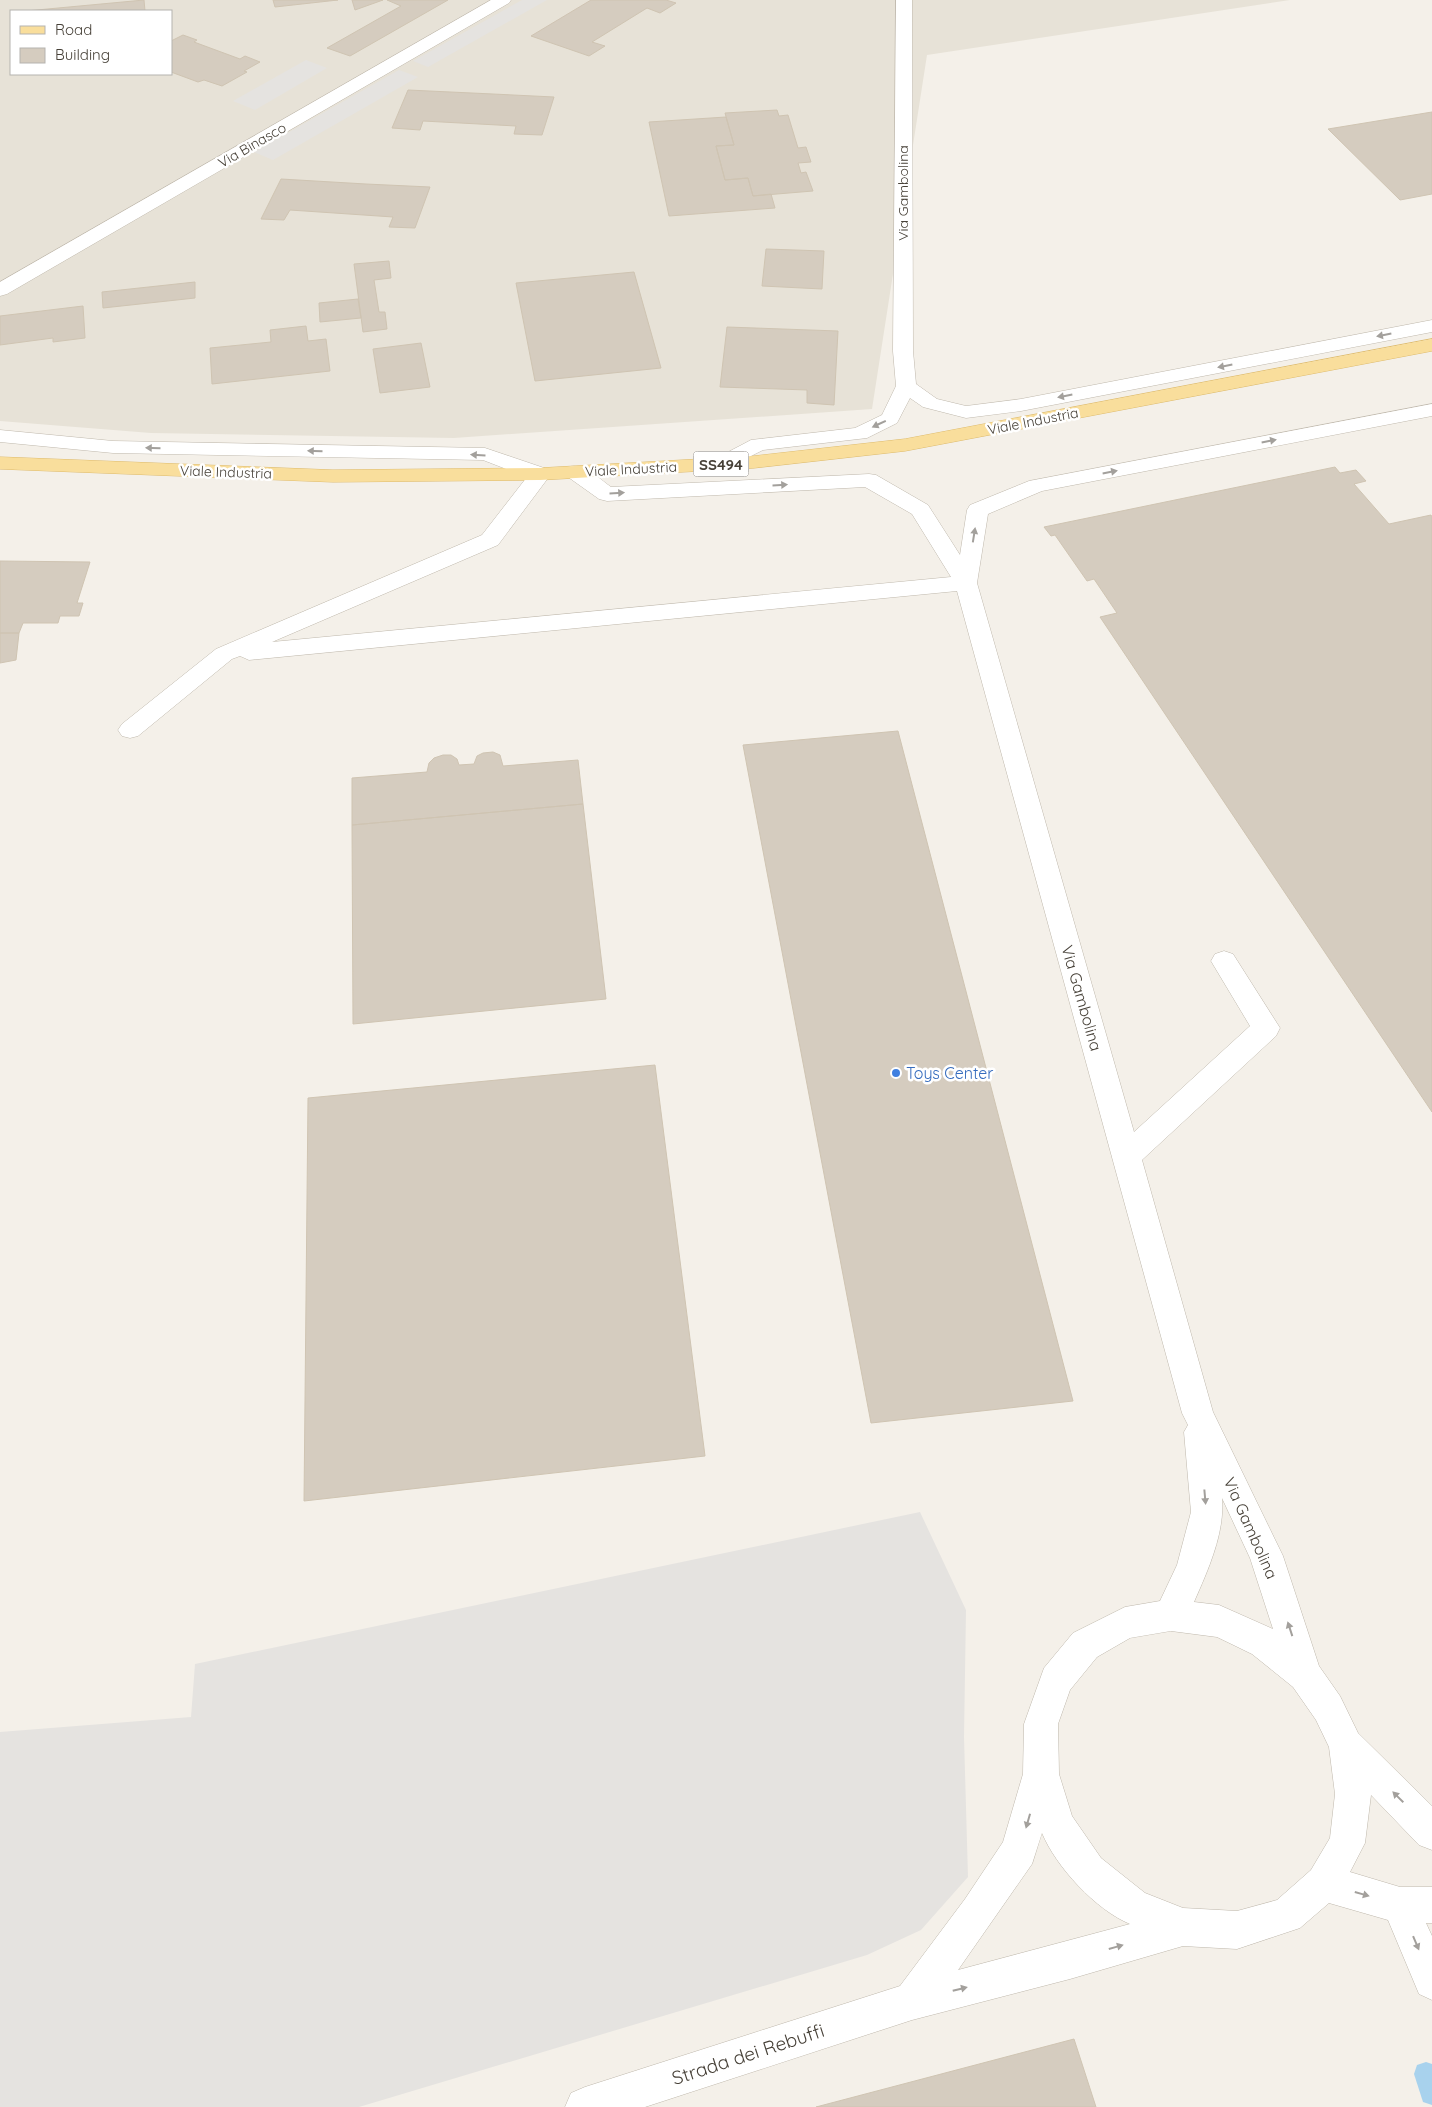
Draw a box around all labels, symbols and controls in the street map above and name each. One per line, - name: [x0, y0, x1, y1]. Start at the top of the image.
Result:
- legend: [10, 10, 172, 75]
- text: Road: [55, 20, 92, 39]
- text: Building: [55, 45, 110, 64]
- street label: Via Binasco: [215, 118, 289, 172]
- street label: Via Gambolina: [894, 145, 912, 241]
- one-way arrow: [1376, 332, 1392, 340]
- one-way arrow: [1216, 362, 1232, 370]
- one-way arrow: [1056, 393, 1072, 401]
- street label: Viale Industria: [986, 403, 1080, 439]
- one-way arrow: [872, 421, 886, 429]
- one-way arrow: [1261, 436, 1277, 444]
- one-way arrow: [144, 444, 160, 452]
- one-way arrow: [307, 447, 323, 455]
- one-way arrow: [469, 450, 485, 458]
- road number: SS494: [694, 452, 748, 476]
- street label: Viale Industria: [585, 458, 677, 480]
- street label: Viale Industria: [180, 461, 272, 483]
- one-way arrow: [1102, 467, 1118, 475]
- one-way arrow: [772, 480, 788, 488]
- one-way arrow: [610, 489, 626, 497]
- one-way arrow: [971, 526, 979, 542]
- street label: Via Gambolina: [1057, 943, 1107, 1053]
- place label: Toys Center: [906, 1063, 994, 1083]
- marker: Toys Center: [890, 1067, 902, 1079]
- street label: Via Gambolina: [1220, 1474, 1282, 1582]
- one-way arrow: [1202, 1489, 1210, 1505]
- one-way arrow: [1285, 1621, 1293, 1636]
- one-way arrow: [1392, 1792, 1404, 1804]
- one-way arrow: [1023, 1814, 1031, 1829]
- one-way arrow: [1354, 1891, 1369, 1899]
- one-way arrow: [1412, 1936, 1420, 1950]
- one-way arrow: [1109, 1942, 1124, 1950]
- one-way arrow: [952, 1985, 967, 1993]
- street label: Strada dei Rebuffi: [669, 2018, 827, 2090]

